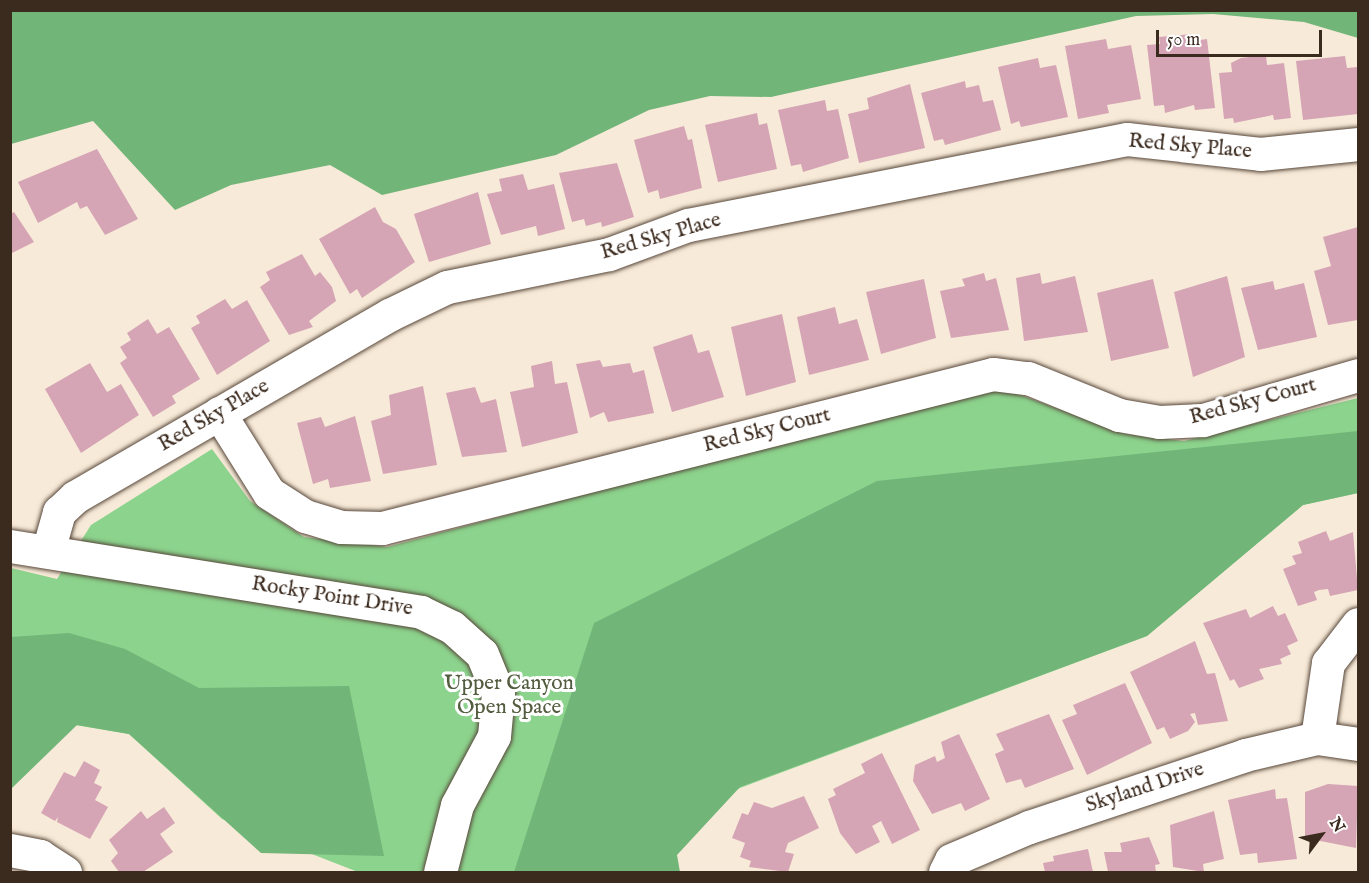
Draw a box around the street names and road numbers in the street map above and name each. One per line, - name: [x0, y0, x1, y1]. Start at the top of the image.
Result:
- street label: Red Sky Place: [1127, 129, 1253, 165]
- street label: Red Sky Place: [598, 208, 724, 266]
- street label: Red Sky Court: [1187, 373, 1319, 431]
- street label: Red Sky Place: [154, 374, 274, 458]
- street label: Red Sky Court: [701, 403, 833, 459]
- street label: Rocky Point Drive: [250, 572, 414, 622]
- street label: Skyland Drive: [1083, 757, 1207, 819]

